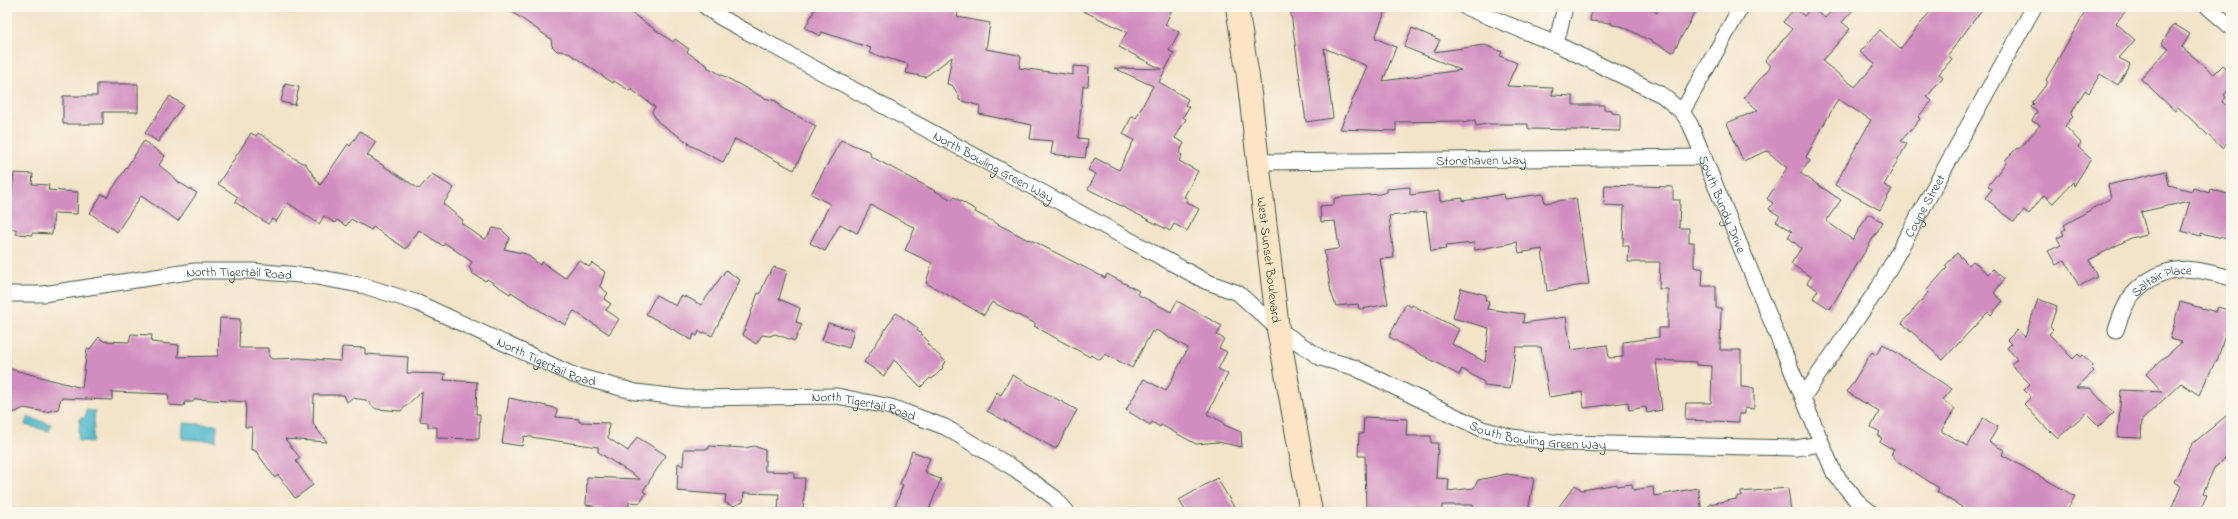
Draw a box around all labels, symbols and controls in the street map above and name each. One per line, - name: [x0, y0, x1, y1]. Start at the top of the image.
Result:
- street label: North Bowling Green Way: [929, 127, 1057, 209]
- street label: Stonehaven Way: [1436, 151, 1526, 171]
- street label: South Bundy Drive: [1693, 153, 1750, 256]
- street label: Coyne Street: [1900, 171, 1951, 241]
- street label: West Sunset Boulevard: [1251, 196, 1285, 325]
- street label: Saltair Place: [2127, 261, 2192, 302]
- street label: North Tigertail Road: [185, 263, 294, 285]
- street label: North Tigertail Road: [493, 333, 599, 392]
- street label: North Tigertail Road: [812, 388, 919, 427]
- street label: South Bowling Green Way: [1466, 416, 1606, 456]

